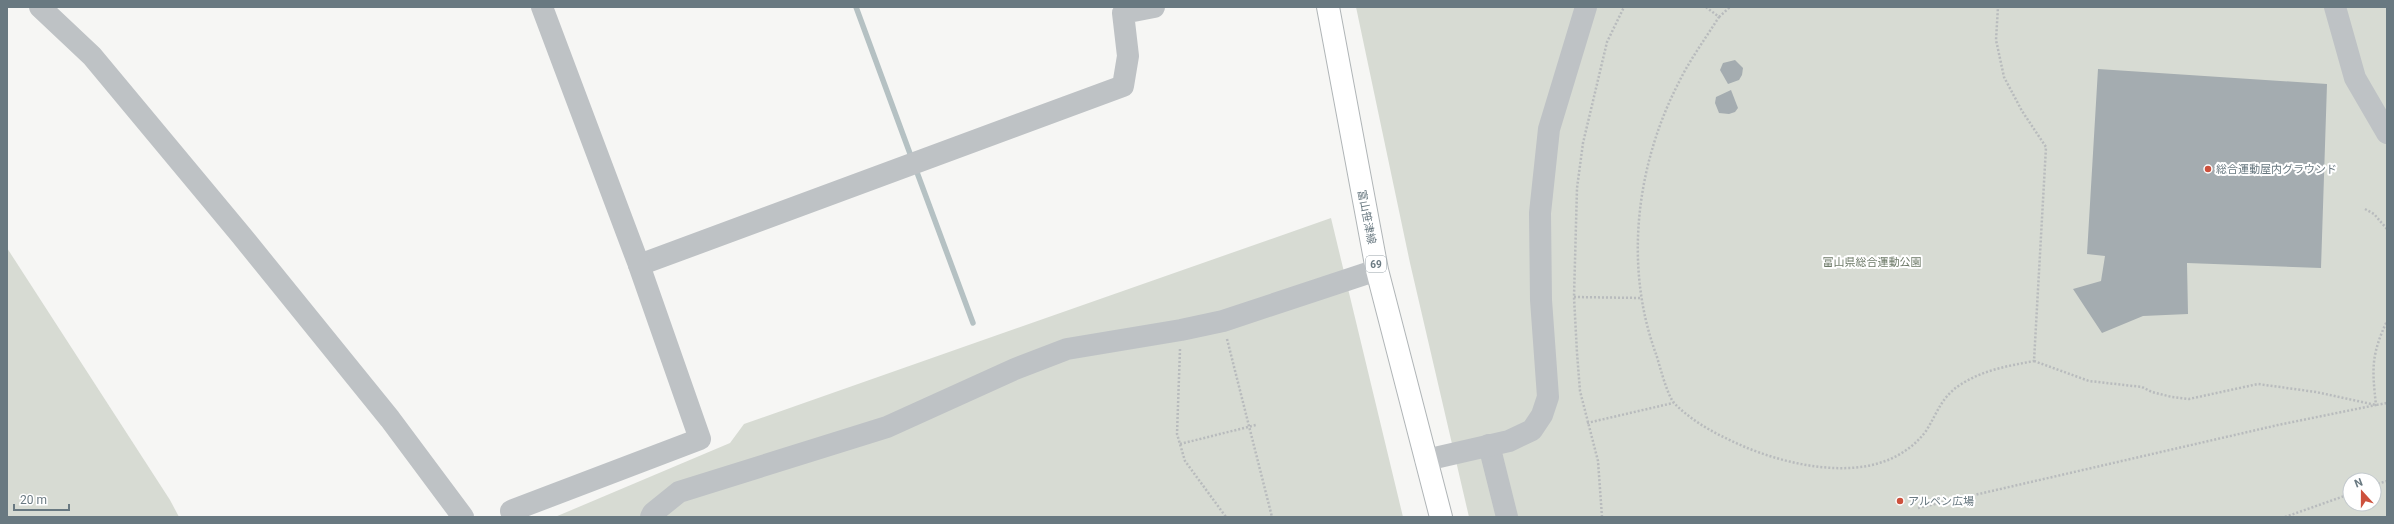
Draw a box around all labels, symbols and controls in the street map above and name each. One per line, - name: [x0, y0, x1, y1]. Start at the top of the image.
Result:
- place label: 総合運動屋内グラウンド: [2216, 163, 2337, 176]
- marker: 総合運動屋内グラウンド: [2203, 164, 2213, 174]
- street label: 富山笹津線: [1355, 189, 1378, 245]
- road number: 69: [1366, 256, 1386, 272]
- park label: 富山県総合運動公園: [1823, 256, 1922, 269]
- north arrow: [2342, 472, 2382, 512]
- text: N: [2353, 476, 2365, 491]
- scale bar: [14, 486, 69, 512]
- text: 20 m: [20, 493, 47, 507]
- place label: アルペン広場: [1908, 495, 1974, 508]
- marker: アルペン広場: [1895, 496, 1905, 506]

